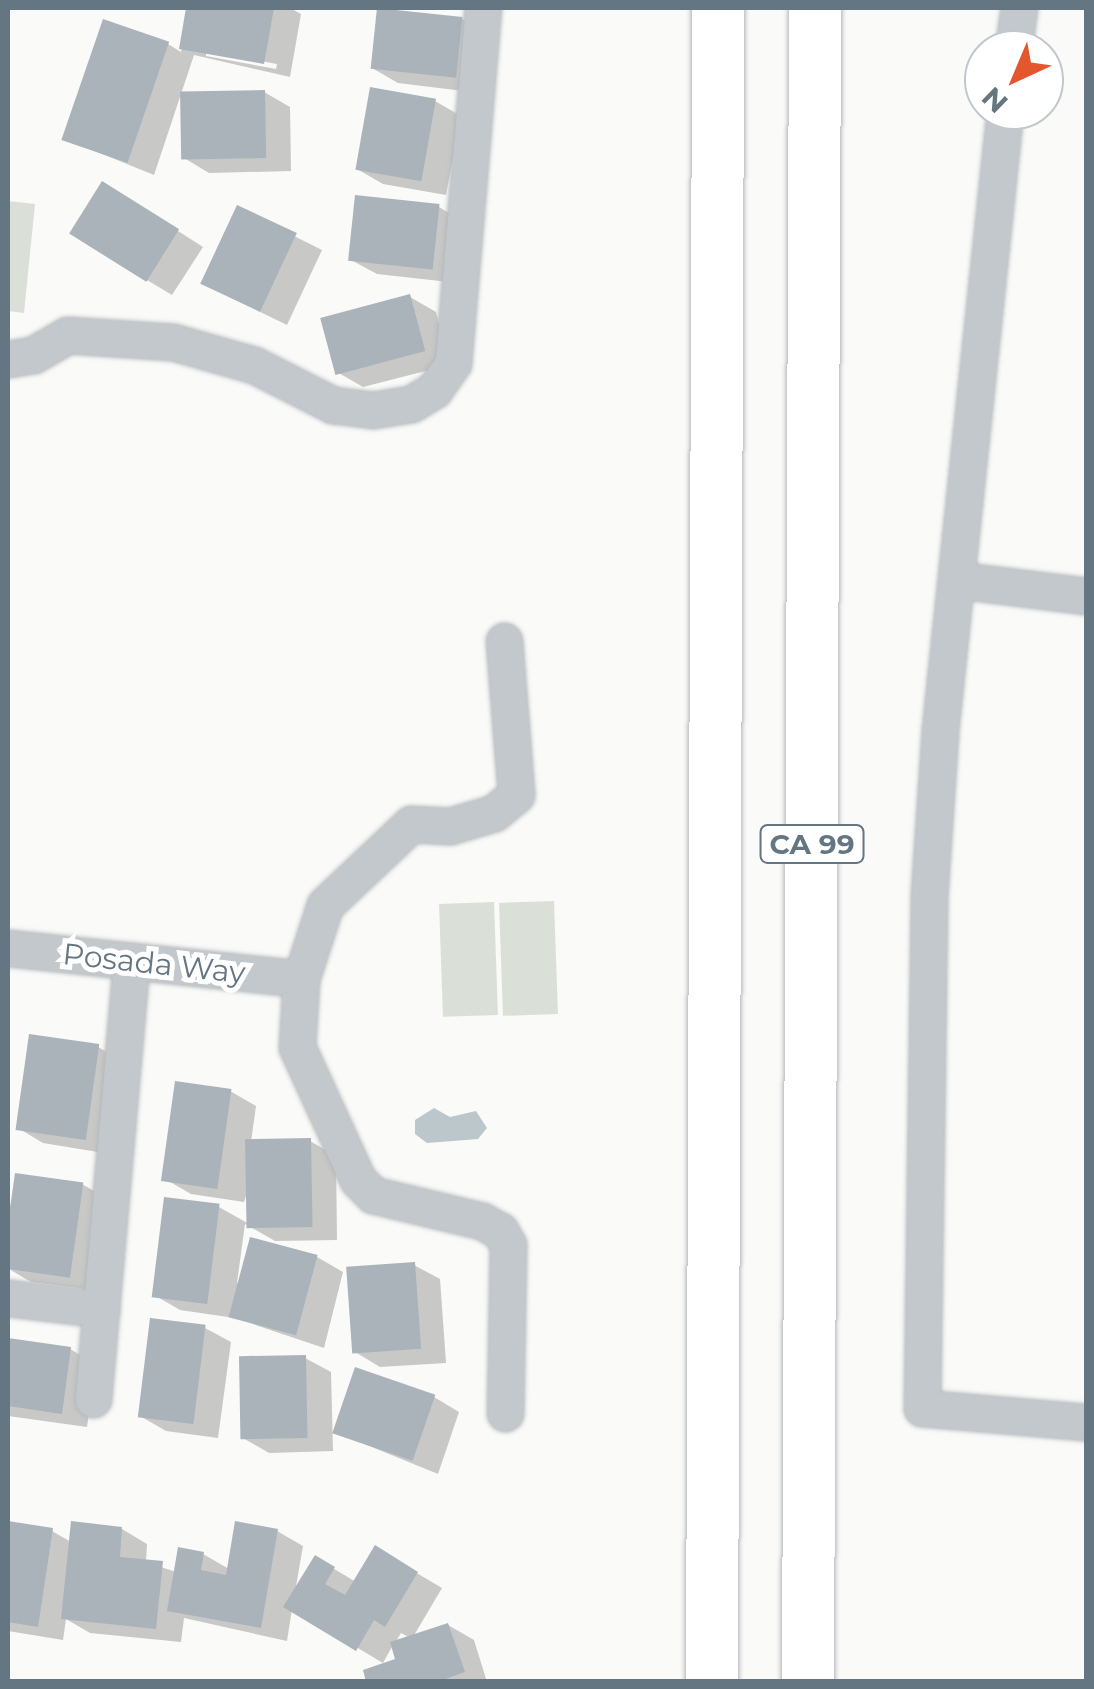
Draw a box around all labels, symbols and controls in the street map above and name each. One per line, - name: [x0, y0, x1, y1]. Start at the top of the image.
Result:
- north arrow: [964, 30, 1064, 130]
- text: N: [975, 80, 1014, 120]
- road number: CA 99: [760, 821, 864, 867]
- street label: Posada Way: [61, 937, 247, 991]

